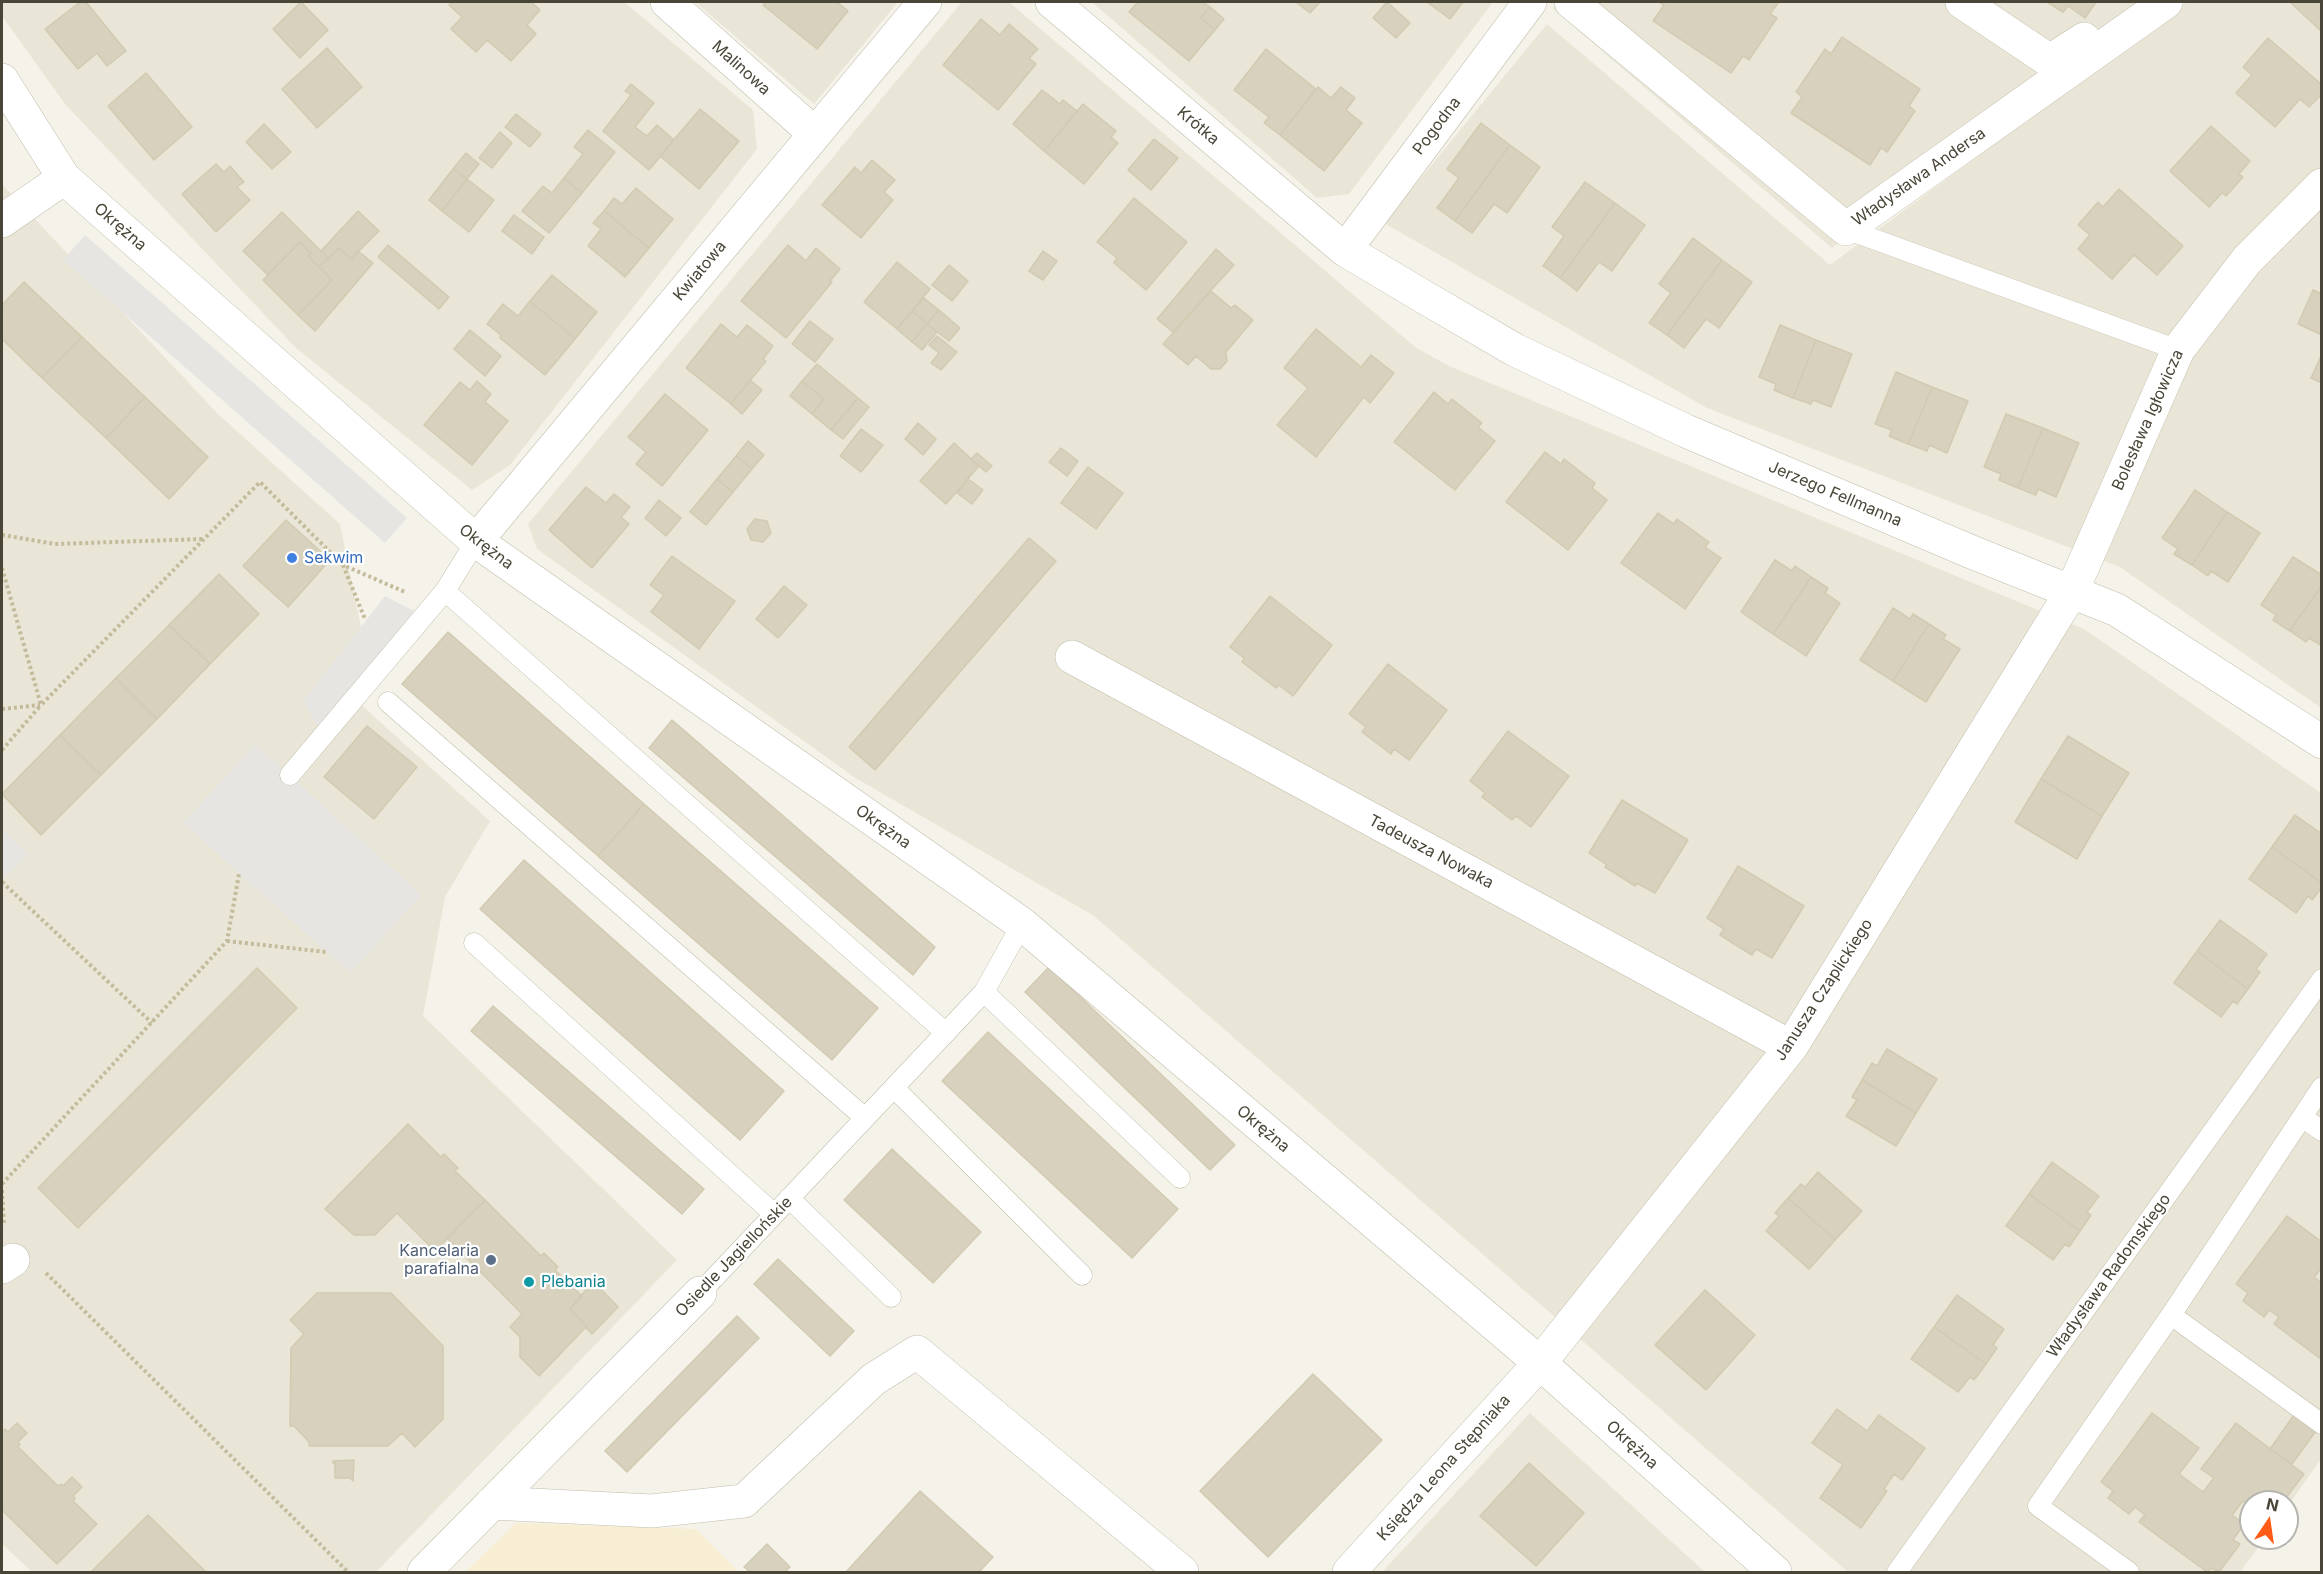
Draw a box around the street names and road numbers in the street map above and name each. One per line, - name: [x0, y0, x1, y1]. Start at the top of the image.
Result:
- street label: Malinowa: [708, 37, 774, 99]
- street label: Pogodna: [1409, 93, 1465, 159]
- street label: Krótka: [1173, 103, 1223, 149]
- street label: Władysława Andersa: [1849, 124, 1989, 230]
- street label: Okrężna: [90, 199, 150, 255]
- street label: Kwiatowa: [669, 237, 731, 305]
- street label: Bolesława Igłowicza: [2108, 347, 2188, 493]
- street label: Jerzego Fellmanna: [1765, 457, 1905, 531]
- street label: Okrężna: [455, 520, 517, 574]
- street label: Okrężna: [852, 801, 914, 853]
- street label: Tadeusza Nowaka: [1365, 811, 1497, 893]
- street label: Janusza Czaplickiego: [1771, 915, 1877, 1065]
- street label: Okrężna: [1233, 1101, 1293, 1157]
- street label: Władysława Radomskiego: [2043, 1190, 2175, 1362]
- street label: Osiedle Jagiellońskie: [672, 1193, 796, 1321]
- street label: Księdza Leona Stępniaka: [1373, 1391, 1515, 1545]
- street label: Okrężna: [1602, 1417, 1662, 1473]

